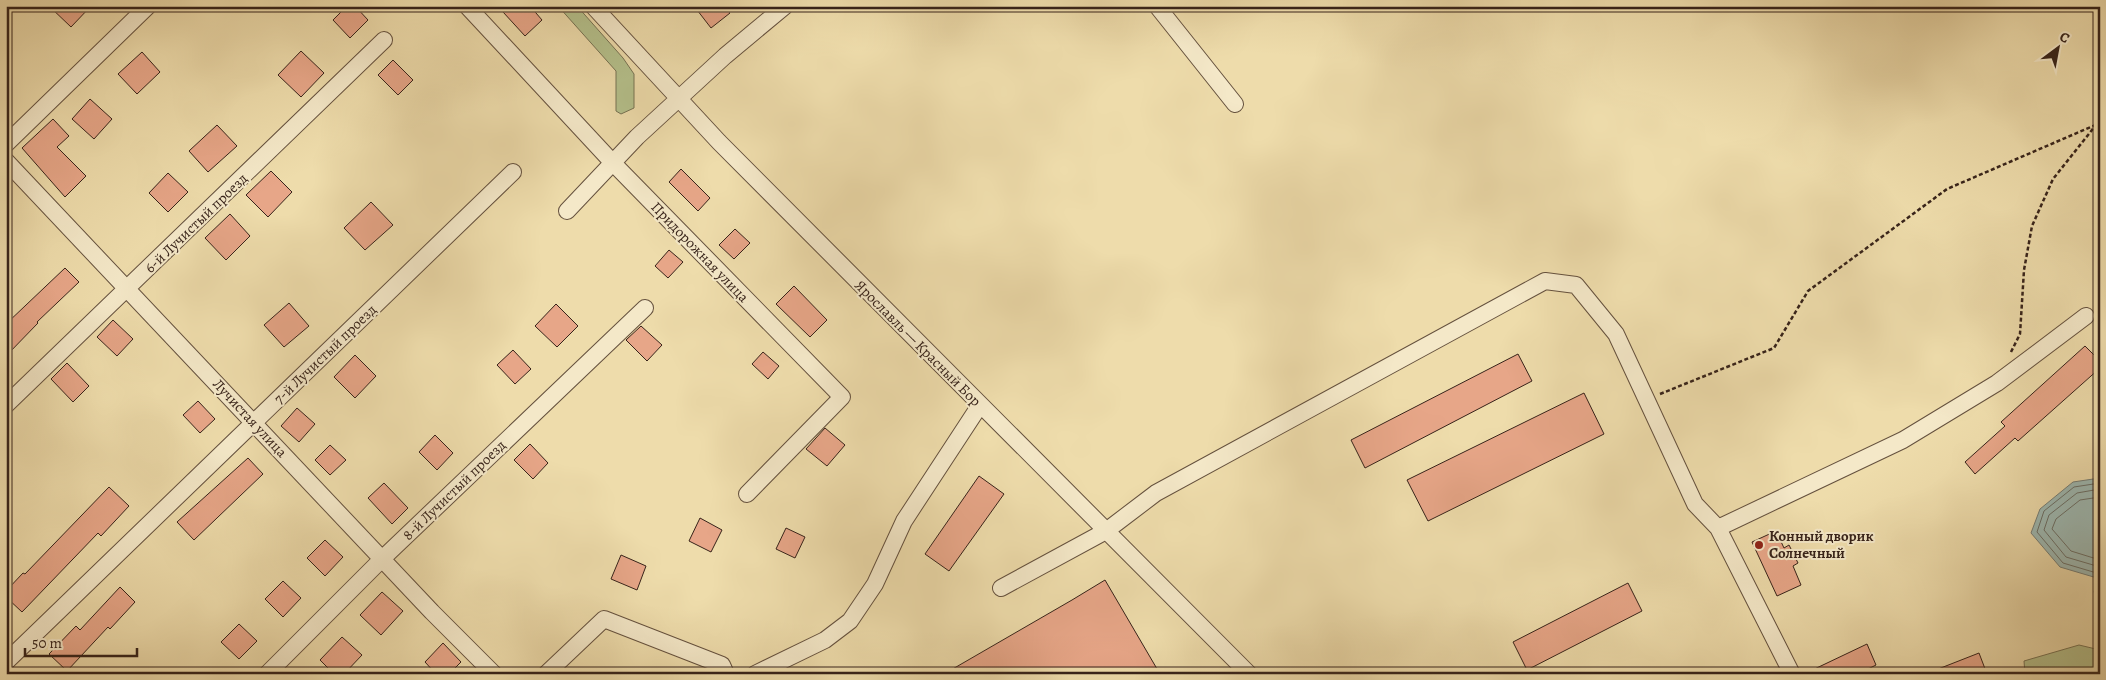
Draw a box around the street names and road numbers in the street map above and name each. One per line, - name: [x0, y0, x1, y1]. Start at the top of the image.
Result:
- street label: 6-й Лучистый проезд: [140, 169, 252, 277]
- street label: Придорожная улица: [647, 197, 753, 307]
- street label: Ярославль — Красный Бор: [850, 275, 986, 411]
- street label: 7-й Лучистый проезд: [269, 300, 381, 408]
- street label: Лучистая улица: [208, 374, 292, 462]
- street label: 8-й Лучистый проезд: [398, 435, 510, 545]

